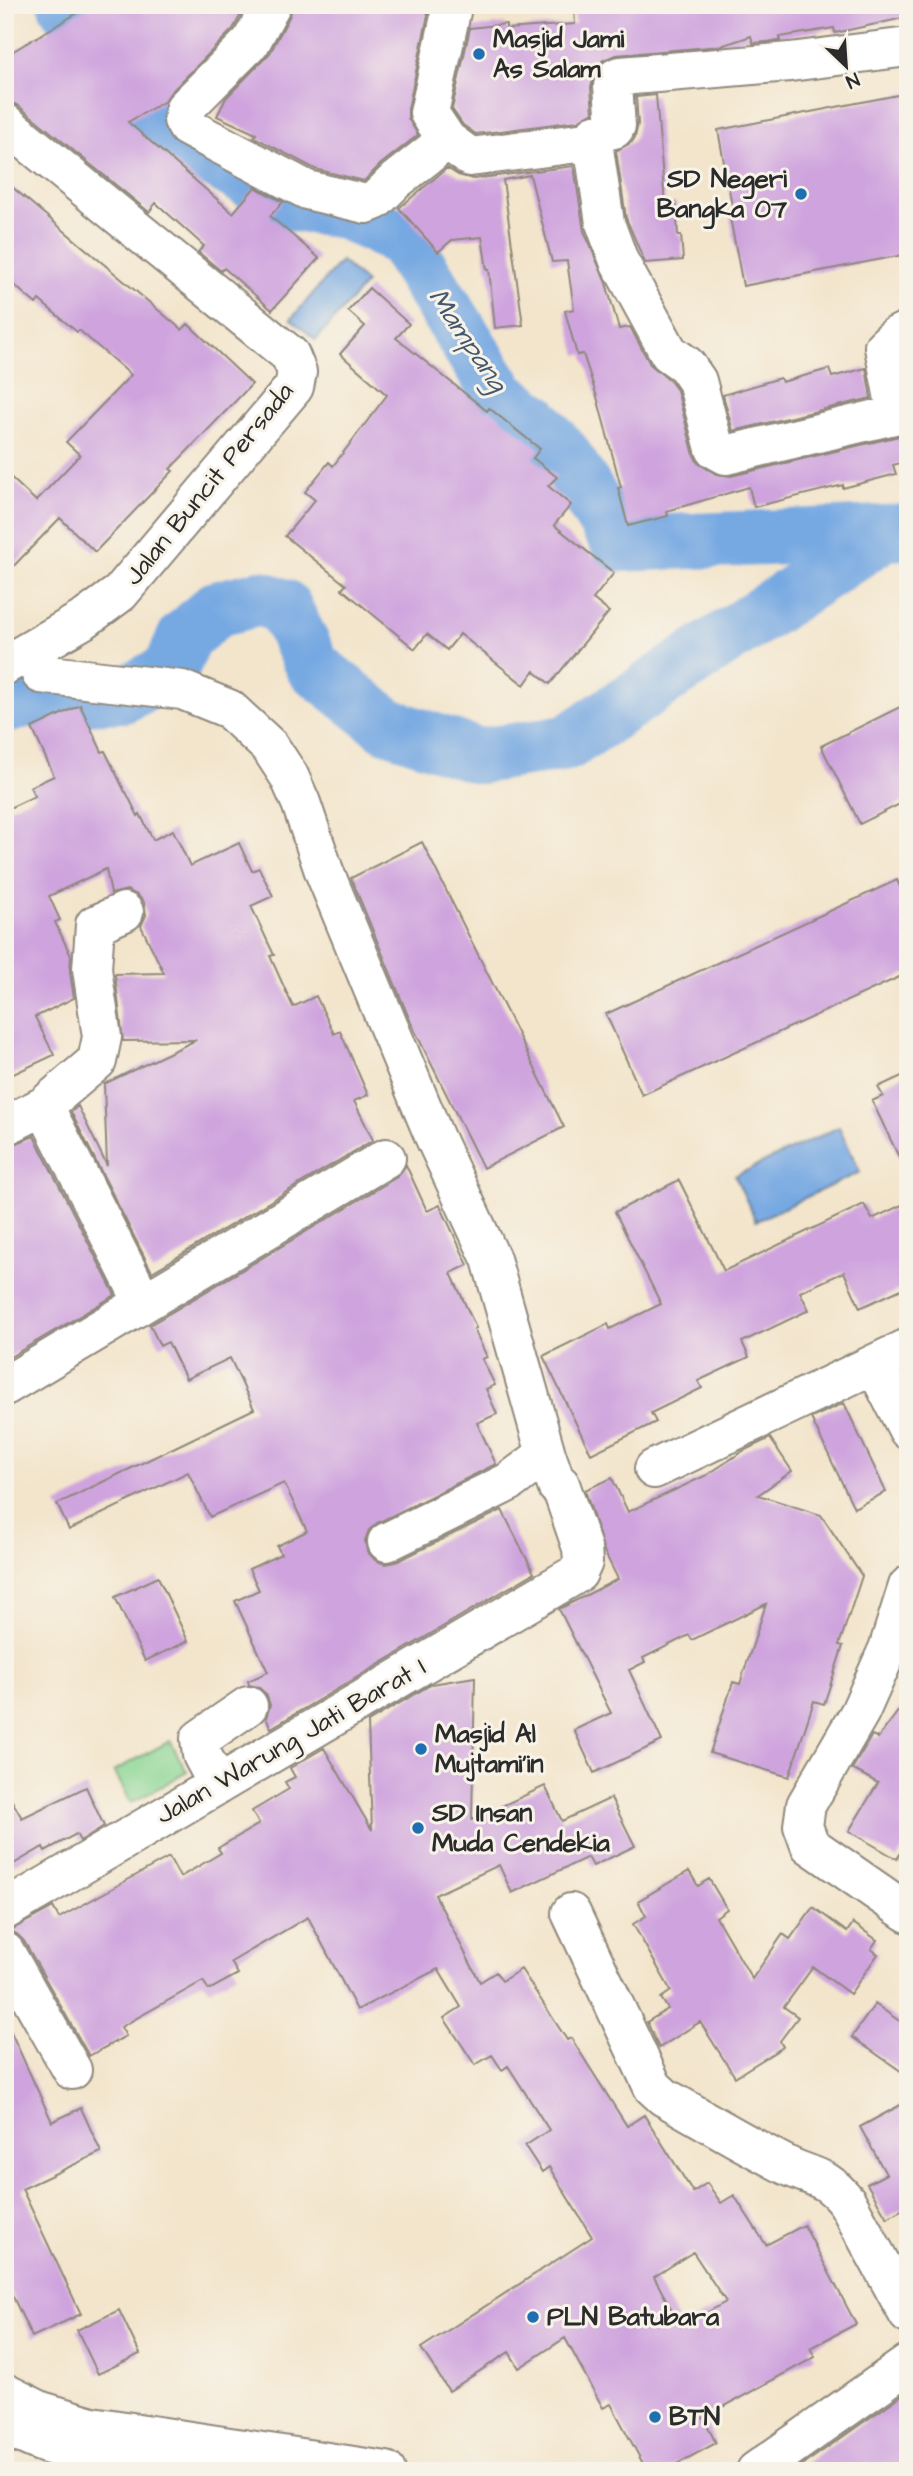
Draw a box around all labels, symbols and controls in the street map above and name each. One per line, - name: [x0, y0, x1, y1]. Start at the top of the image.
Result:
- place label: Masjid Jami As Salam: [493, 21, 624, 87]
- north arrow: [811, 32, 881, 102]
- marker: Masjid Jami As Salam: [471, 46, 487, 62]
- text: N: [841, 65, 864, 95]
- place label: SD Negeri Bangka 07: [657, 161, 787, 230]
- marker: SD Negeri Bangka 07: [793, 186, 809, 202]
- water label: Mampang: [418, 280, 518, 401]
- street label: Jalan Buncit Persada: [116, 375, 302, 593]
- street label: Jalan Warung Jati Barat I: [150, 1649, 433, 1835]
- place label: Masjid Al Mujtami'in: [435, 1716, 543, 1782]
- marker: Masjid Al Mujtami'in: [413, 1741, 429, 1757]
- place label: SD Insan Muda Cendekia: [431, 1795, 610, 1861]
- marker: SD Insan Muda Cendekia: [410, 1820, 426, 1836]
- place label: PLN Batubara: [547, 2299, 720, 2335]
- marker: PLN Batubara: [525, 2309, 541, 2325]
- place label: BTN: [669, 2399, 720, 2435]
- marker: BTN: [647, 2409, 663, 2425]

